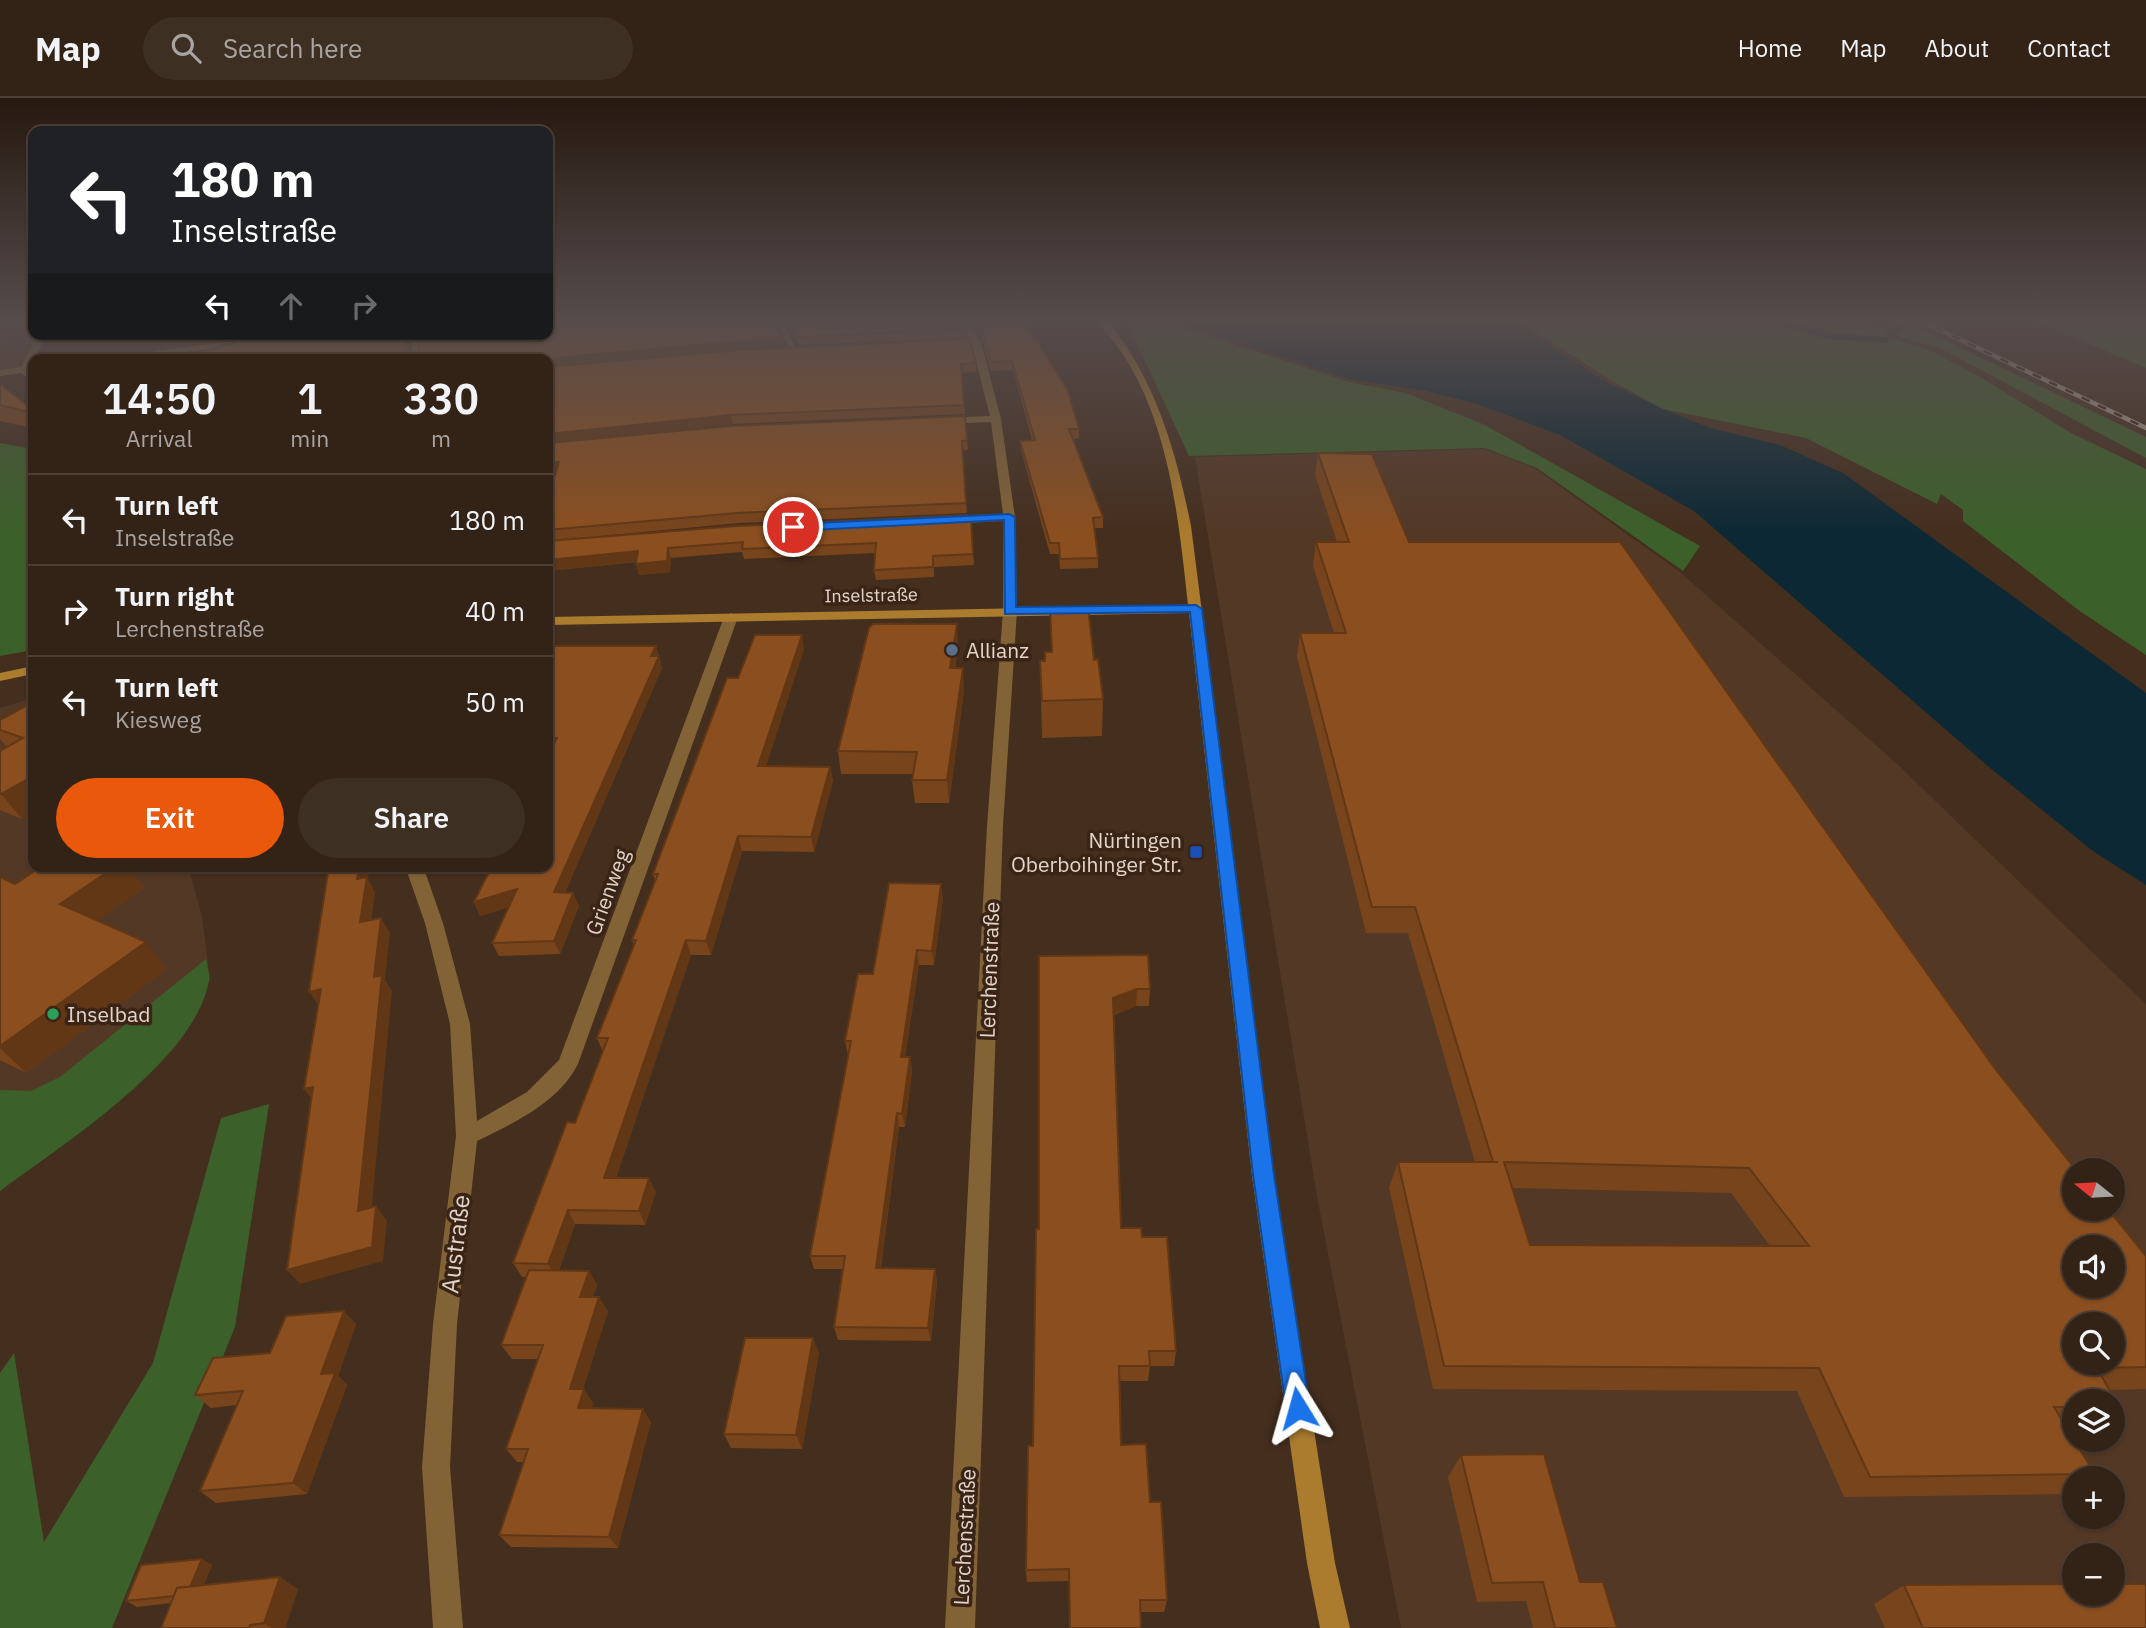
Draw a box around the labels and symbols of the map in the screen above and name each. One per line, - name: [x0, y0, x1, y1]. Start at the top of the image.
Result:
- pin: [763, 497, 823, 557]
- street label: Inselstraße: [824, 583, 918, 607]
- place label: Allianz: [966, 636, 1029, 664]
- marker: Allianz: [944, 642, 960, 658]
- place label: Nürtingen Oberboihinger Str.: [1011, 826, 1182, 878]
- marker: Nürtingen Oberboihinger Str.: [1188, 844, 1204, 860]
- street label: Grienweg: [579, 845, 635, 939]
- street label: Lerchenstraße: [973, 901, 1005, 1039]
- place label: Inselbad: [67, 1000, 150, 1028]
- marker: Inselbad: [45, 1006, 61, 1022]
- north arrow: [2062, 1158, 2124, 1222]
- street label: Austraße: [433, 1193, 477, 1295]
- position arrow: [1261, 1371, 1335, 1445]
- street label: Lerchenstraße: [946, 1468, 982, 1606]

